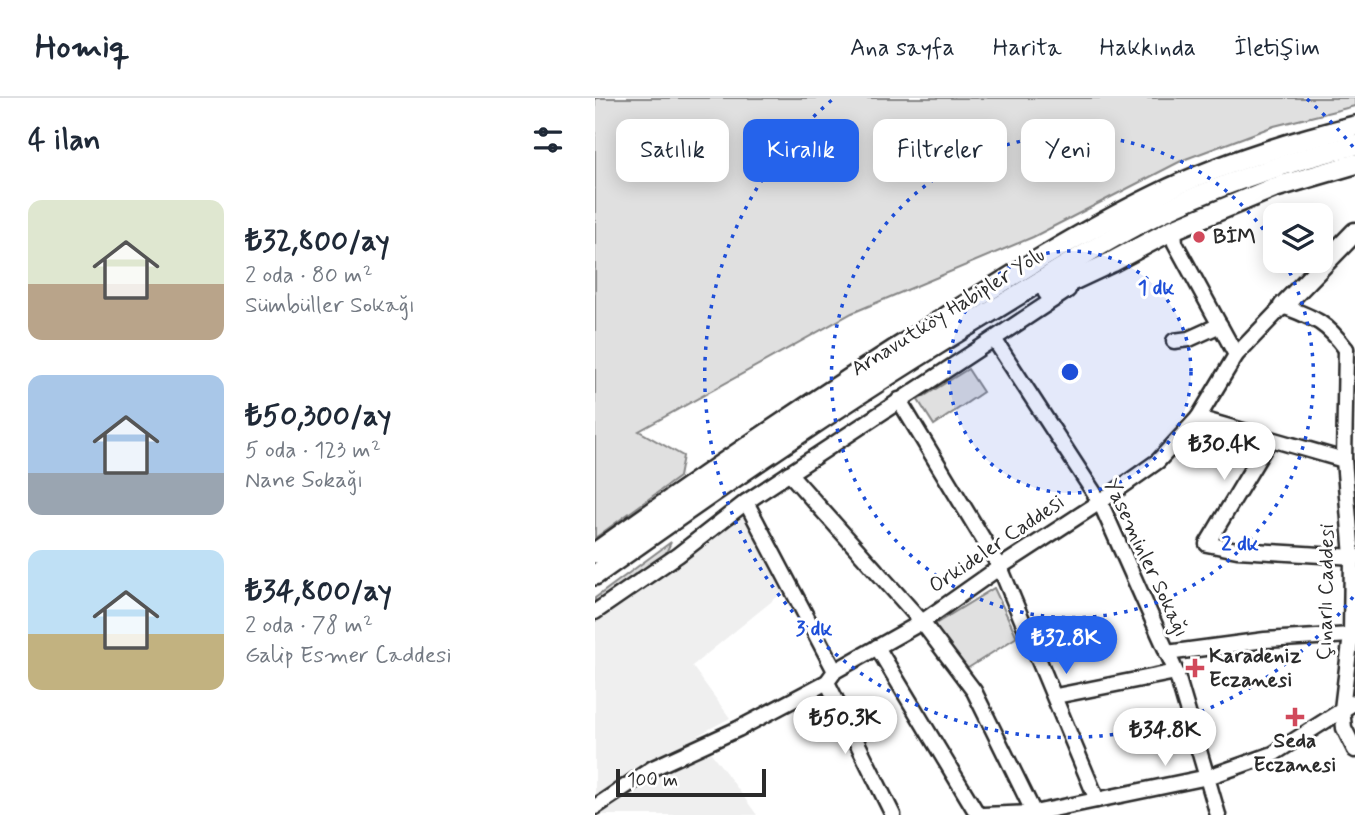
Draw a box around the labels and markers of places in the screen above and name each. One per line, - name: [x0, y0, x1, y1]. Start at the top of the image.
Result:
- place label: BİM: [1213, 223, 1256, 251]
- marker: BİM: [1191, 229, 1207, 245]
- centre of rings: [1058, 360, 1082, 384]
- pin: ₺30.4K: [1167, 422, 1281, 482]
- pin: ₺32.8K: [1009, 616, 1123, 676]
- place label: Karadeniz Eczanesi: [1209, 642, 1302, 694]
- marker: Karadeniz Eczanesi: [1187, 660, 1203, 676]
- pin: ₺50.3K: [788, 696, 902, 756]
- pin: ₺34.8K: [1108, 708, 1222, 768]
- marker: Seda Eczanesi: [1287, 709, 1303, 725]
- place label: Seda Eczanesi: [1253, 727, 1337, 779]

